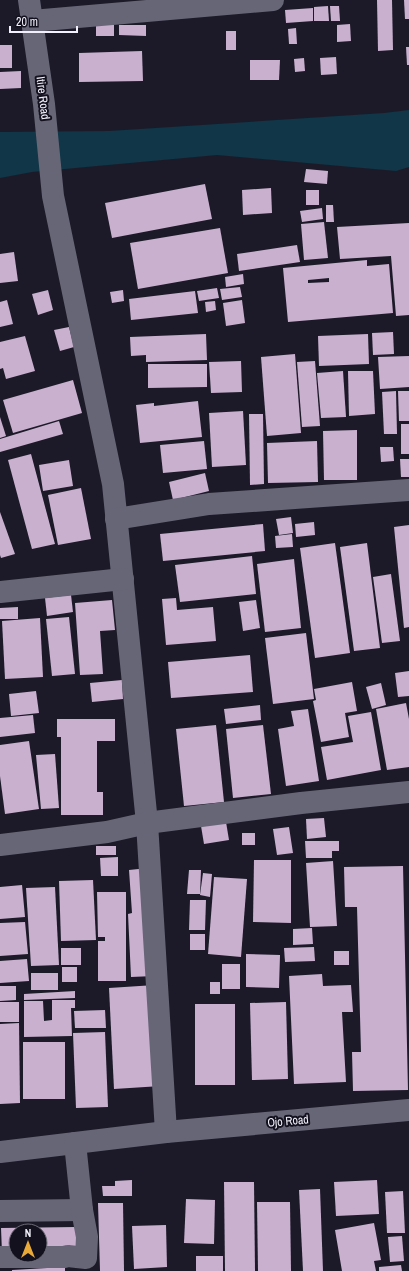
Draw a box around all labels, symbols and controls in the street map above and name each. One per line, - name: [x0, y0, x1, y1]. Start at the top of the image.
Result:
- scale bar: [10, 8, 77, 34]
- text: 20 m: [16, 14, 38, 30]
- street label: Itire Road: [32, 76, 54, 120]
- street label: Ojo Road: [267, 1111, 309, 1131]
- north arrow: [8, 1223, 48, 1263]
- text: N: [25, 1226, 31, 1240]

